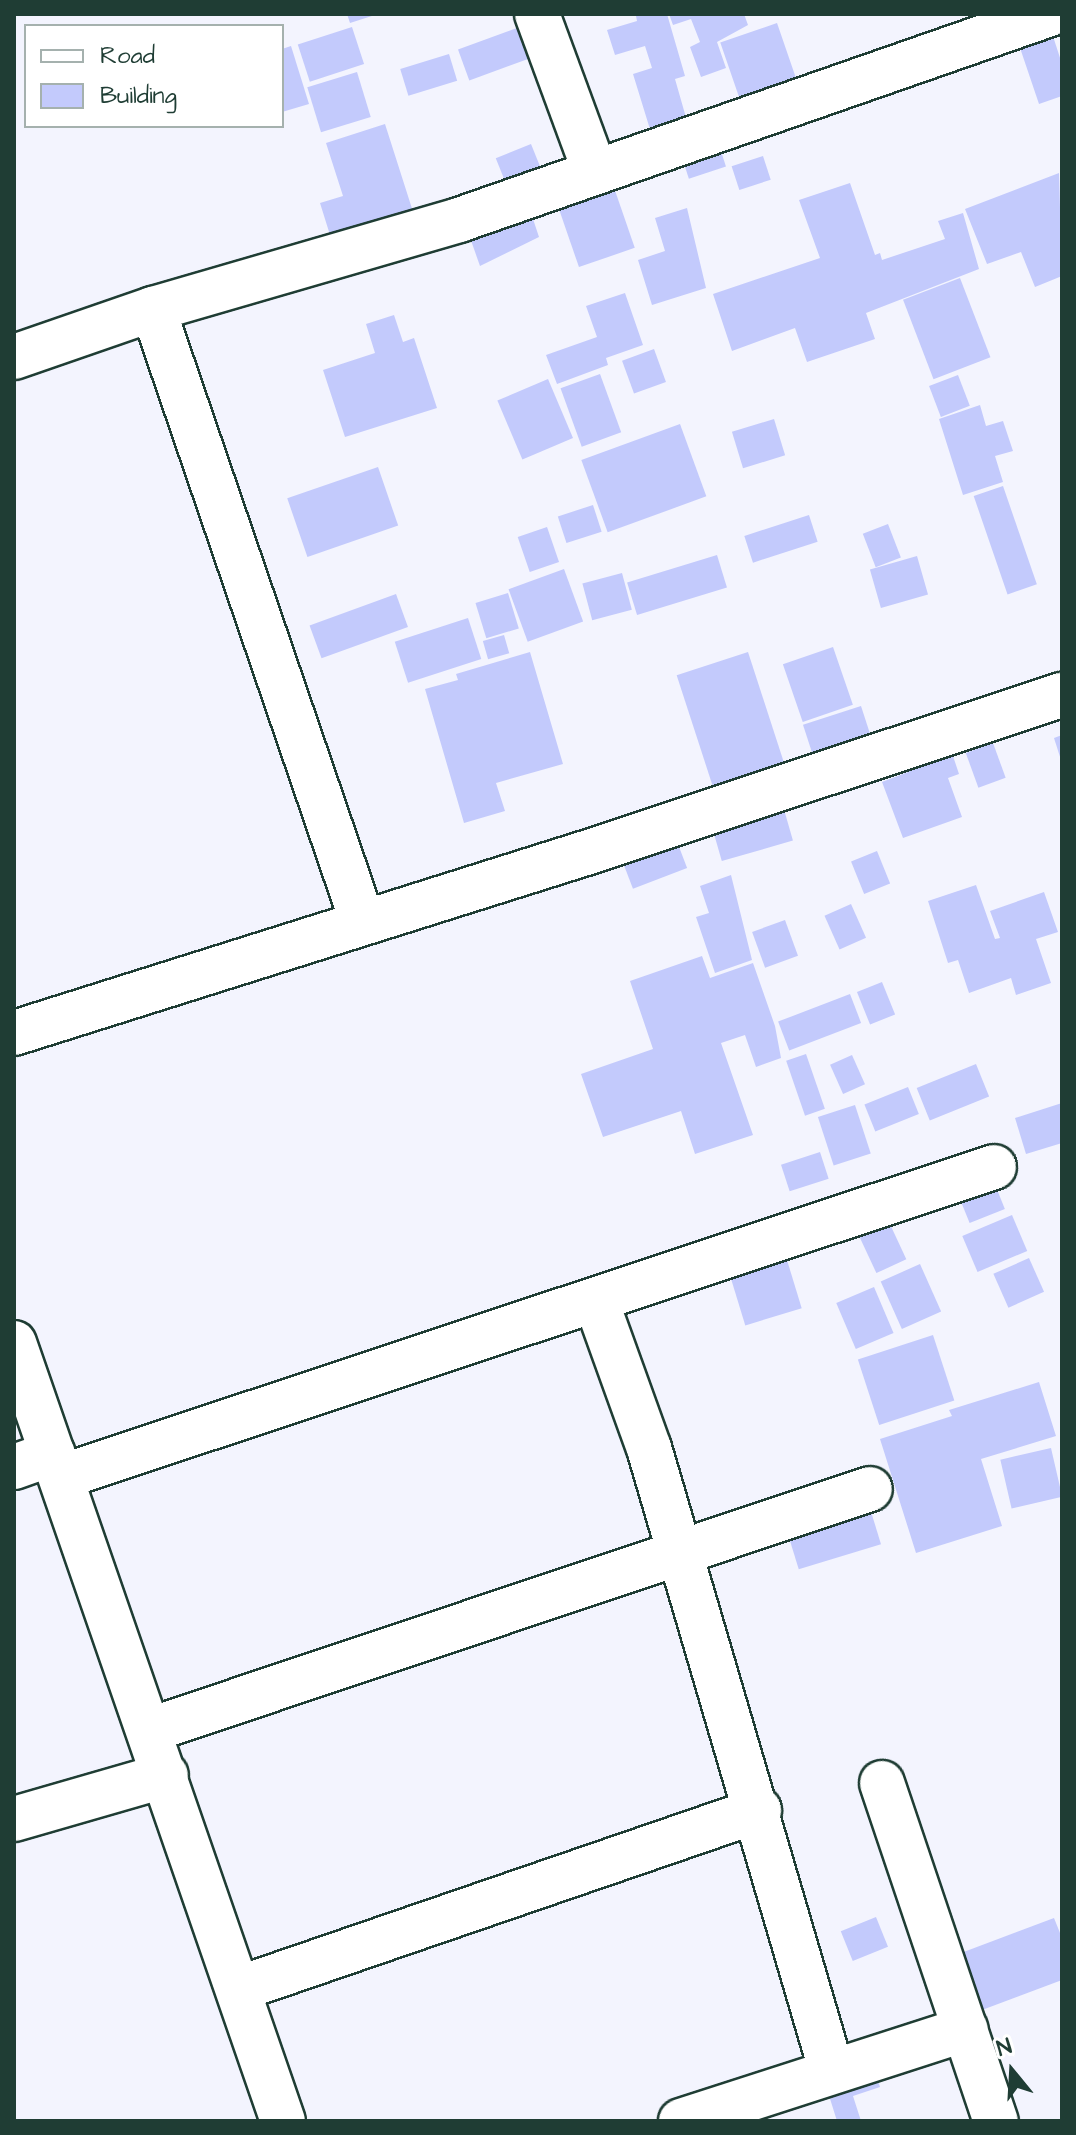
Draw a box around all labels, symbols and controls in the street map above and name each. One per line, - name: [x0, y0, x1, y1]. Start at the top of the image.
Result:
- legend: [24, 24, 284, 128]
- text: Road: [100, 39, 155, 73]
- text: Building: [100, 79, 177, 113]
- north arrow: [972, 2031, 1052, 2111]
- text: N: [993, 2031, 1016, 2065]

